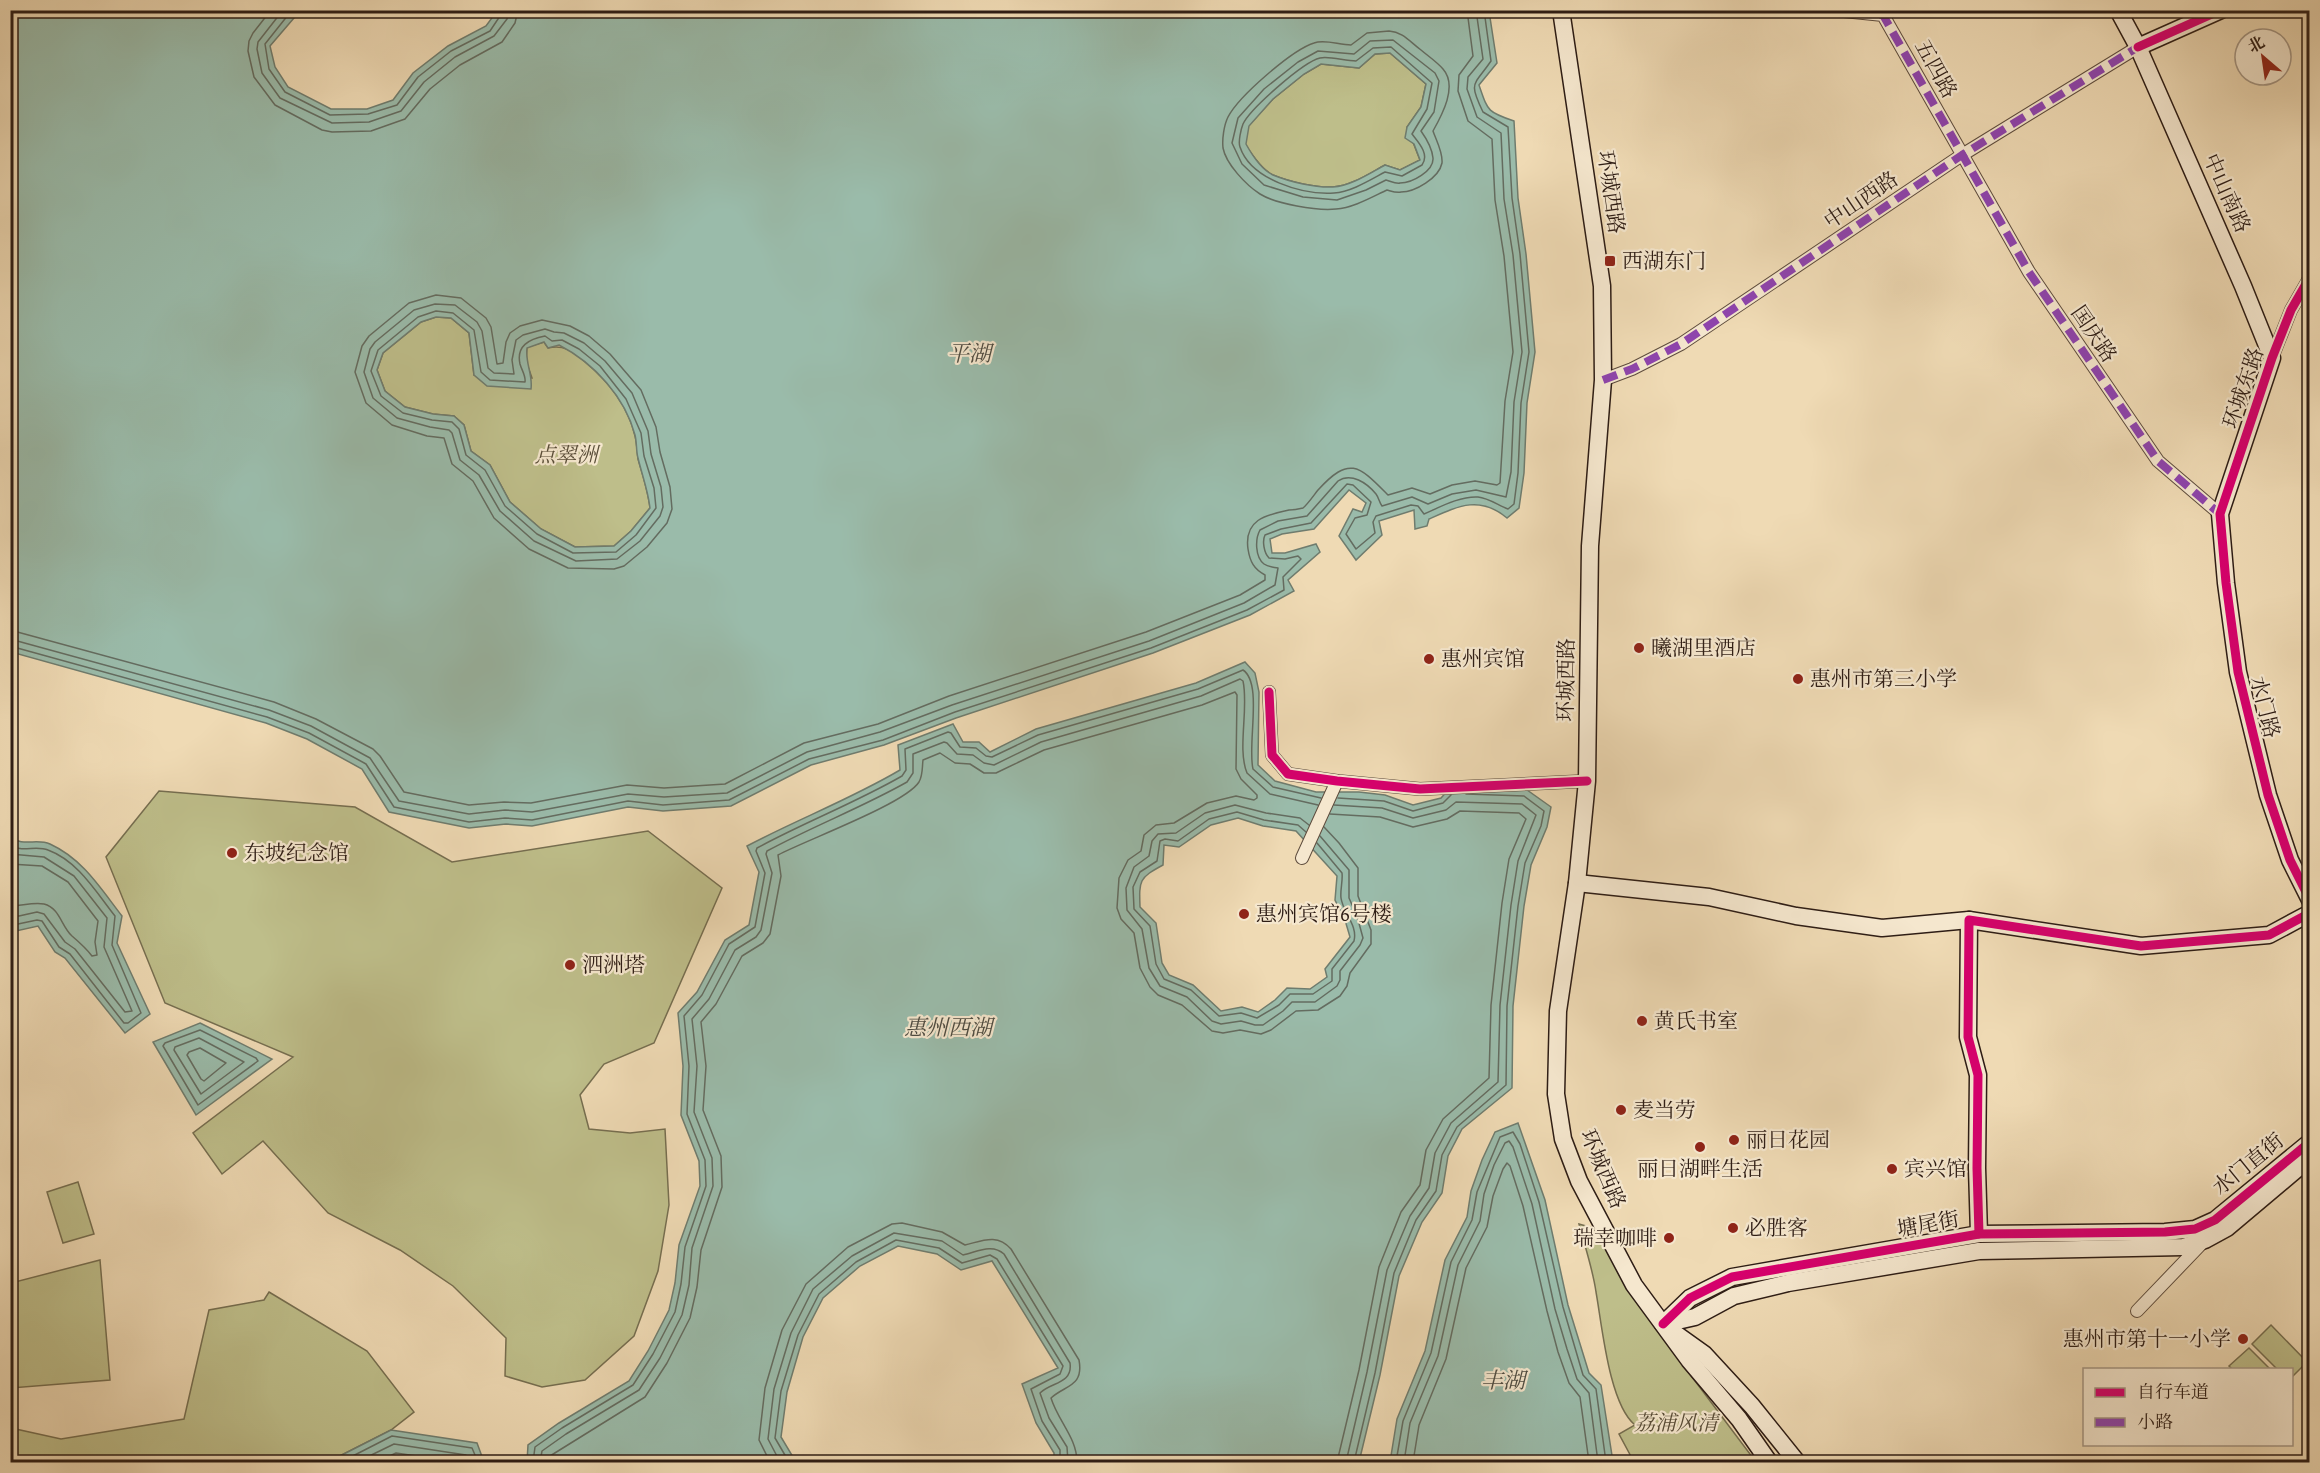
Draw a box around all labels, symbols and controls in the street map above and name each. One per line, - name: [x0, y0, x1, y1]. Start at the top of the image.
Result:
- north arrow: [2233, 27, 2293, 87]
- text: 北: [2244, 31, 2269, 58]
- street label: 五四路: [1908, 35, 1964, 103]
- street label: 环城西路: [1591, 148, 1631, 236]
- street label: 中山南路: [2197, 149, 2257, 237]
- street label: 中山西路: [1818, 165, 1904, 235]
- place label: 西湖东门: [1622, 247, 1706, 275]
- marker: 西湖东门: [1603, 254, 1617, 268]
- street label: 国庆路: [2065, 300, 2123, 368]
- water label: 平湖: [947, 339, 995, 369]
- street label: 环城东路: [2216, 344, 2270, 432]
- park label: 点翠洲: [535, 441, 601, 469]
- place label: 曦湖里酒店: [1651, 634, 1756, 662]
- street label: 环城西路: [1551, 638, 1581, 722]
- marker: 曦湖里酒店: [1632, 641, 1646, 655]
- place label: 惠州宾馆: [1441, 645, 1525, 673]
- marker: 惠州宾馆: [1422, 652, 1436, 666]
- place label: 惠州市第三小学: [1810, 665, 1957, 693]
- marker: 惠州市第三小学: [1791, 672, 1805, 686]
- street label: 水门路: [2244, 673, 2286, 741]
- place label: 东坡纪念馆: [244, 839, 349, 867]
- marker: 东坡纪念馆: [225, 846, 239, 860]
- place label: 惠州宾馆6号楼: [1256, 900, 1392, 928]
- marker: 惠州宾馆6号楼: [1237, 907, 1251, 921]
- place label: 泗洲塔: [582, 951, 645, 979]
- marker: 泗洲塔: [563, 958, 577, 972]
- place label: 黄氏书室: [1654, 1007, 1738, 1035]
- water label: 惠州西湖: [904, 1013, 996, 1043]
- marker: 黄氏书室: [1635, 1014, 1649, 1028]
- place label: 麦当劳: [1633, 1096, 1696, 1124]
- marker: 麦当劳: [1614, 1103, 1628, 1117]
- street label: 环城西路: [1574, 1125, 1632, 1213]
- place label: 丽日花园: [1746, 1126, 1830, 1154]
- street label: 水门直街: [2207, 1127, 2289, 1201]
- marker: 丽日花园: [1727, 1133, 1741, 1147]
- marker: 丽日湖畔生活: [1693, 1140, 1707, 1154]
- place label: 丽日湖畔生活: [1637, 1155, 1763, 1183]
- place label: 宾兴馆: [1904, 1155, 1967, 1183]
- marker: 宾兴馆: [1885, 1162, 1899, 1176]
- street label: 塘尾街: [1895, 1205, 1961, 1243]
- place label: 必胜客: [1745, 1214, 1808, 1242]
- marker: 必胜客: [1726, 1221, 1740, 1235]
- place label: 瑞幸咖啡: [1573, 1224, 1657, 1252]
- marker: 瑞幸咖啡: [1662, 1231, 1676, 1245]
- place label: 惠州市第十一小学: [2063, 1325, 2231, 1353]
- marker: 惠州市第十一小学: [2236, 1332, 2250, 1346]
- water label: 丰湖: [1481, 1366, 1529, 1396]
- legend: [2083, 1368, 2293, 1446]
- text: 自行车道: [2137, 1380, 2209, 1404]
- park label: 荔浦风清: [1634, 1409, 1721, 1437]
- text: 小路: [2137, 1410, 2173, 1434]

